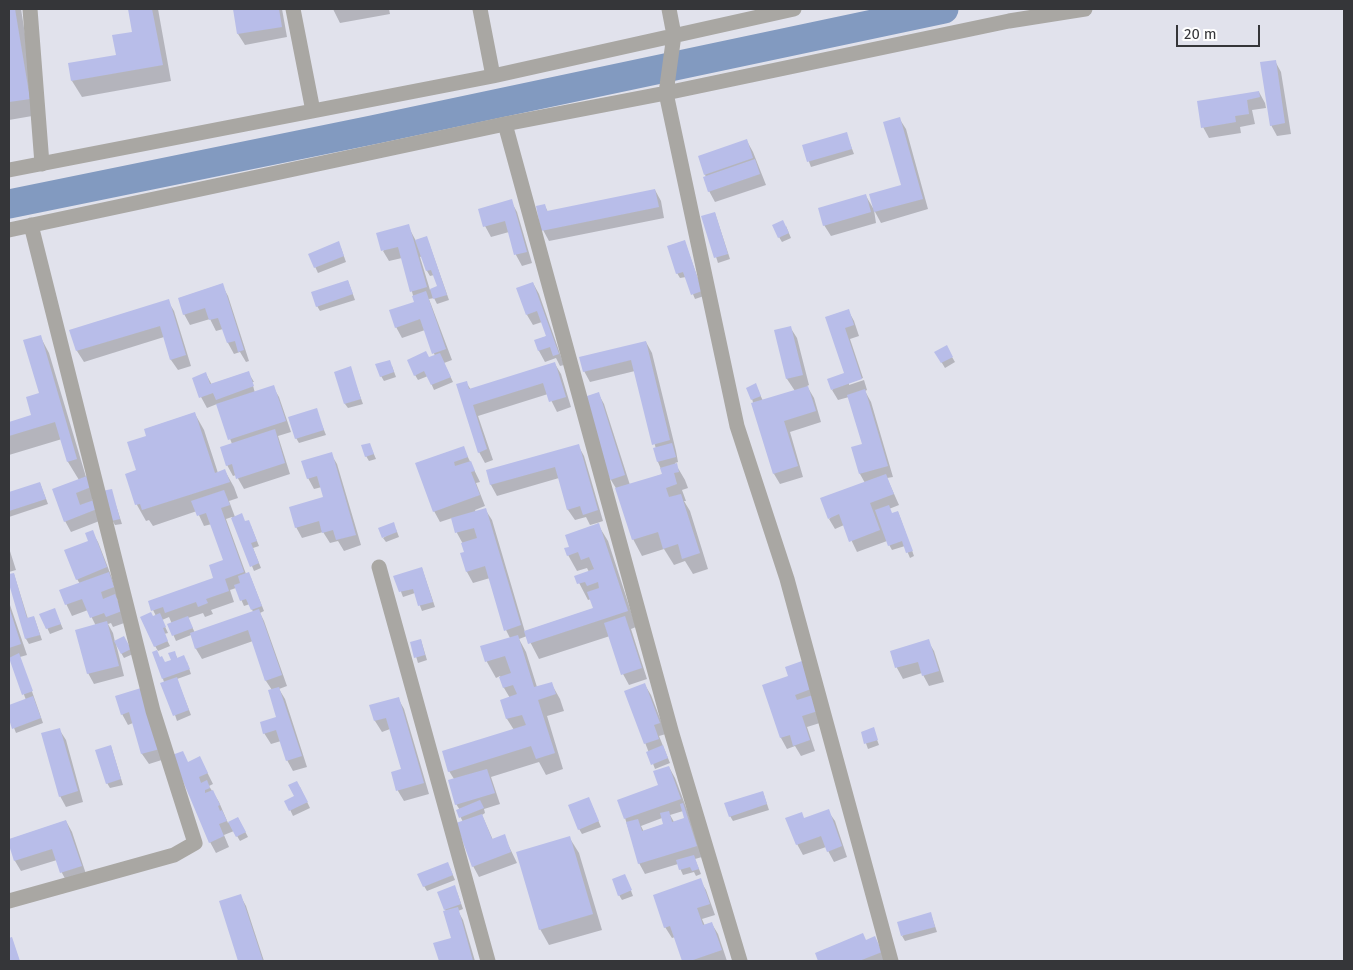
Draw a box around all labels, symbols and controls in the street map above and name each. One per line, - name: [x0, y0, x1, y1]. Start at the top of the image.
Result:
- scale bar: [1178, 15, 1262, 47]
- text: 20 m: [1184, 25, 1217, 43]

